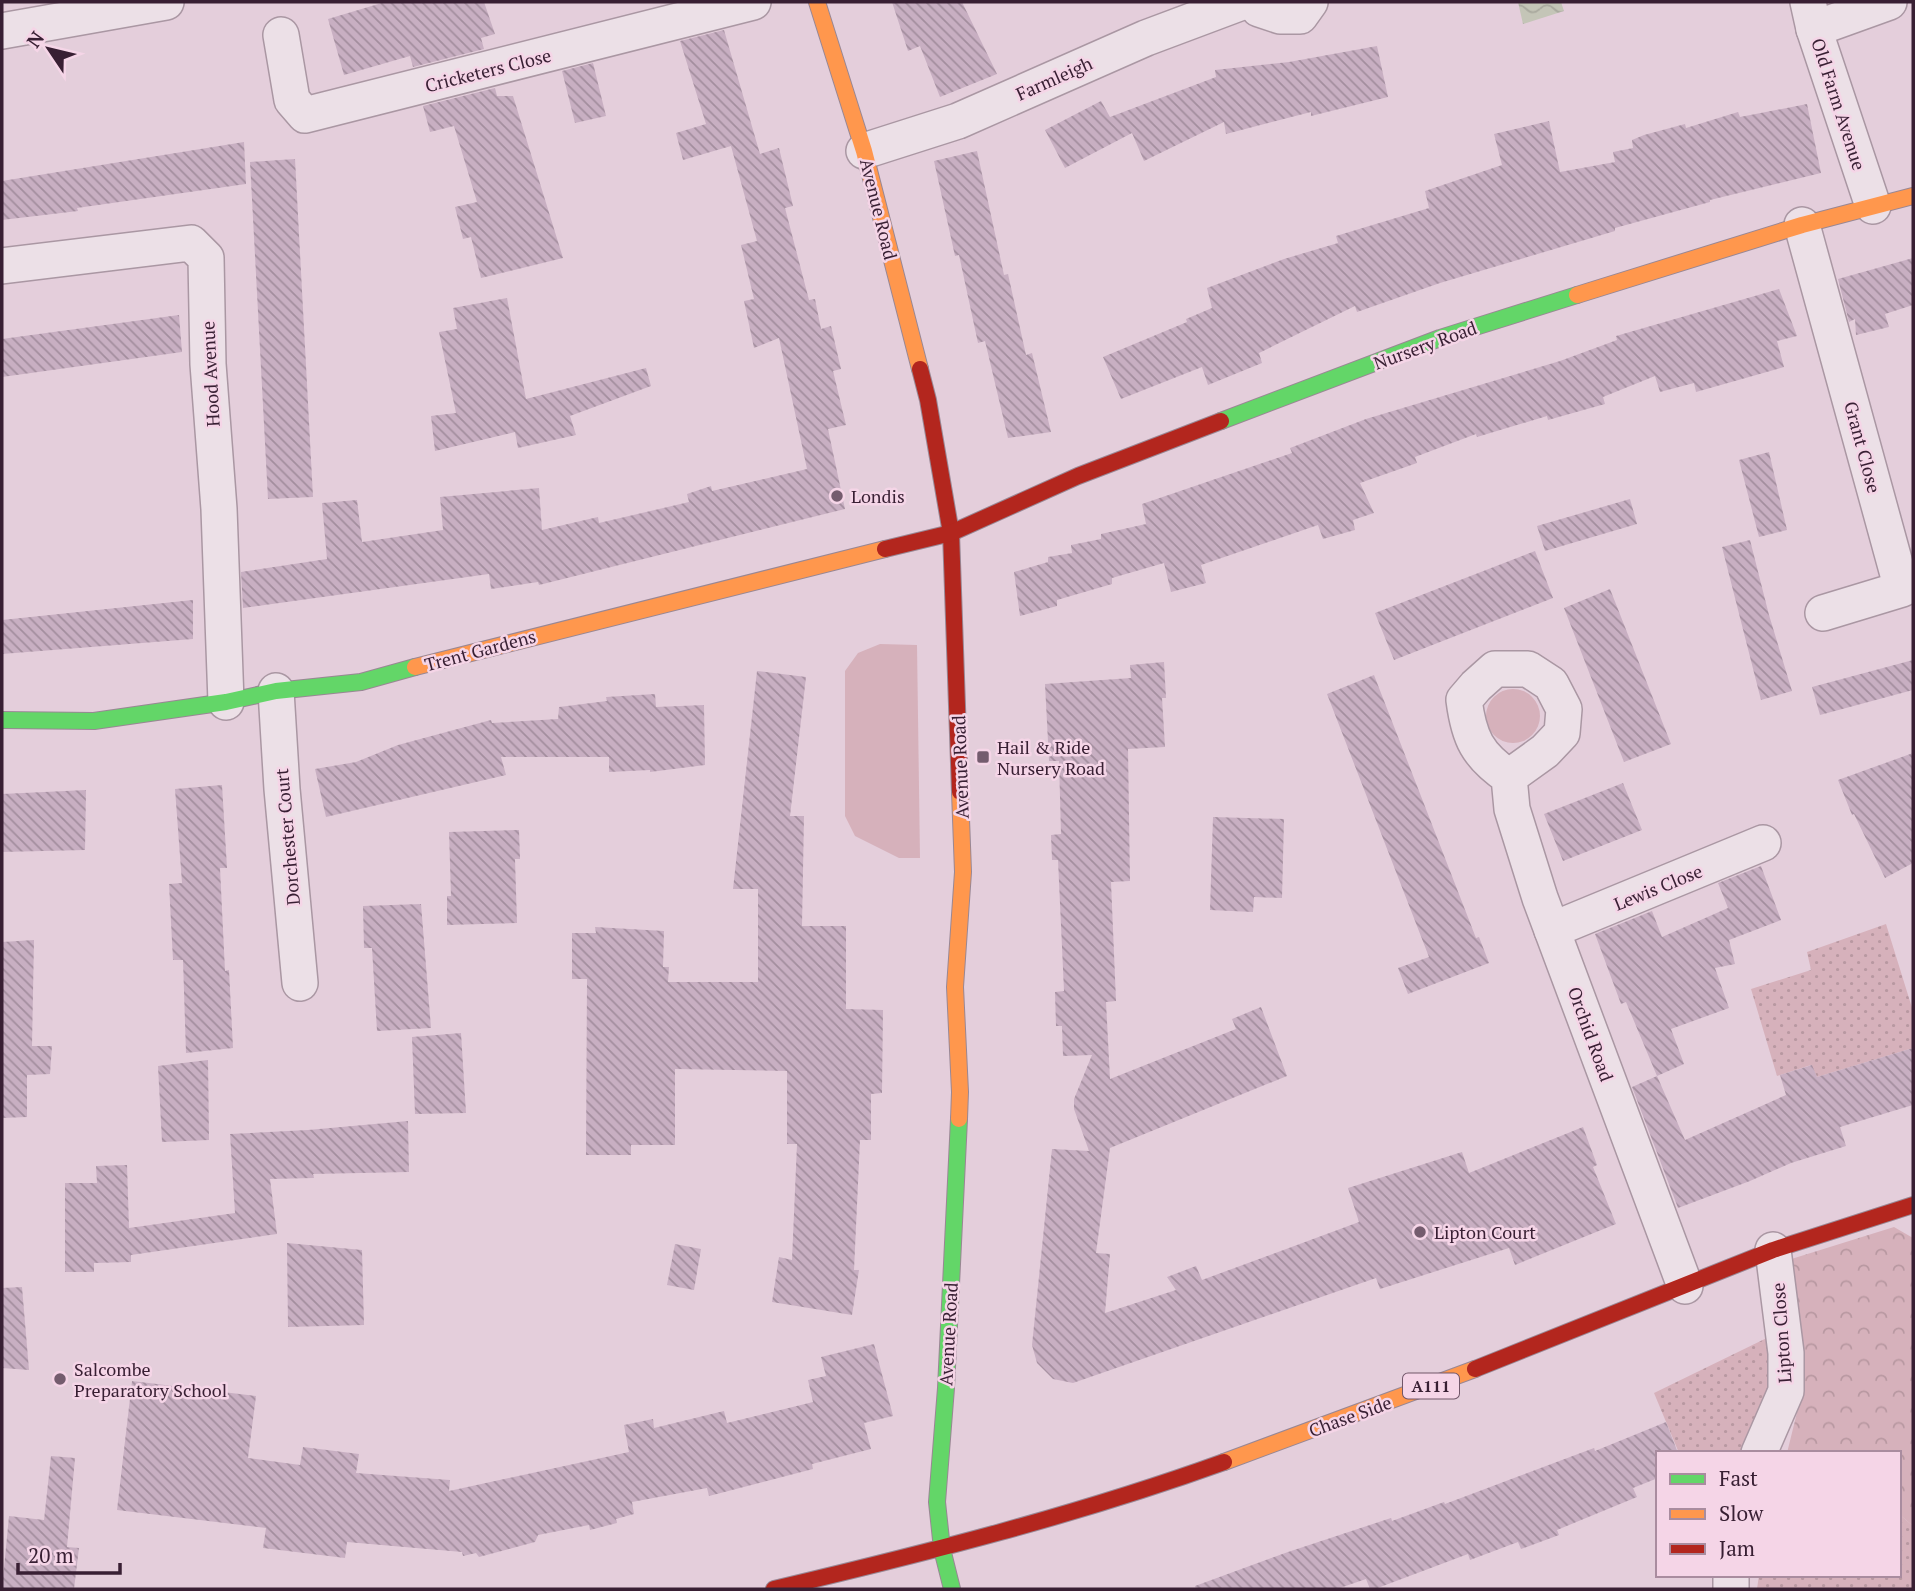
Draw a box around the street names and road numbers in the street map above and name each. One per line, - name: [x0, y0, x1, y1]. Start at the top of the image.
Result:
- street label: Old Farm Avenue: [1806, 35, 1872, 173]
- street label: Cricketers Close: [422, 43, 554, 97]
- street label: Farmleigh: [1012, 50, 1096, 105]
- street label: Avenue Road: [855, 156, 903, 262]
- street label: Nursery Road: [1370, 315, 1480, 375]
- street label: Hood Avenue: [195, 320, 225, 428]
- street label: Grant Close: [1839, 399, 1887, 495]
- street label: Trent Gardens: [422, 624, 538, 676]
- street label: Avenue Road: [946, 715, 974, 819]
- street label: Dorchester Court: [269, 767, 305, 907]
- street label: Lewis Close: [1610, 858, 1706, 916]
- street label: Orchid Road: [1563, 983, 1619, 1085]
- street label: Avenue Road: [933, 1282, 963, 1386]
- street label: Lipton Close: [1766, 1282, 1796, 1384]
- road number: A111: [1403, 1374, 1459, 1398]
- street label: Chase Side: [1305, 1390, 1395, 1442]

